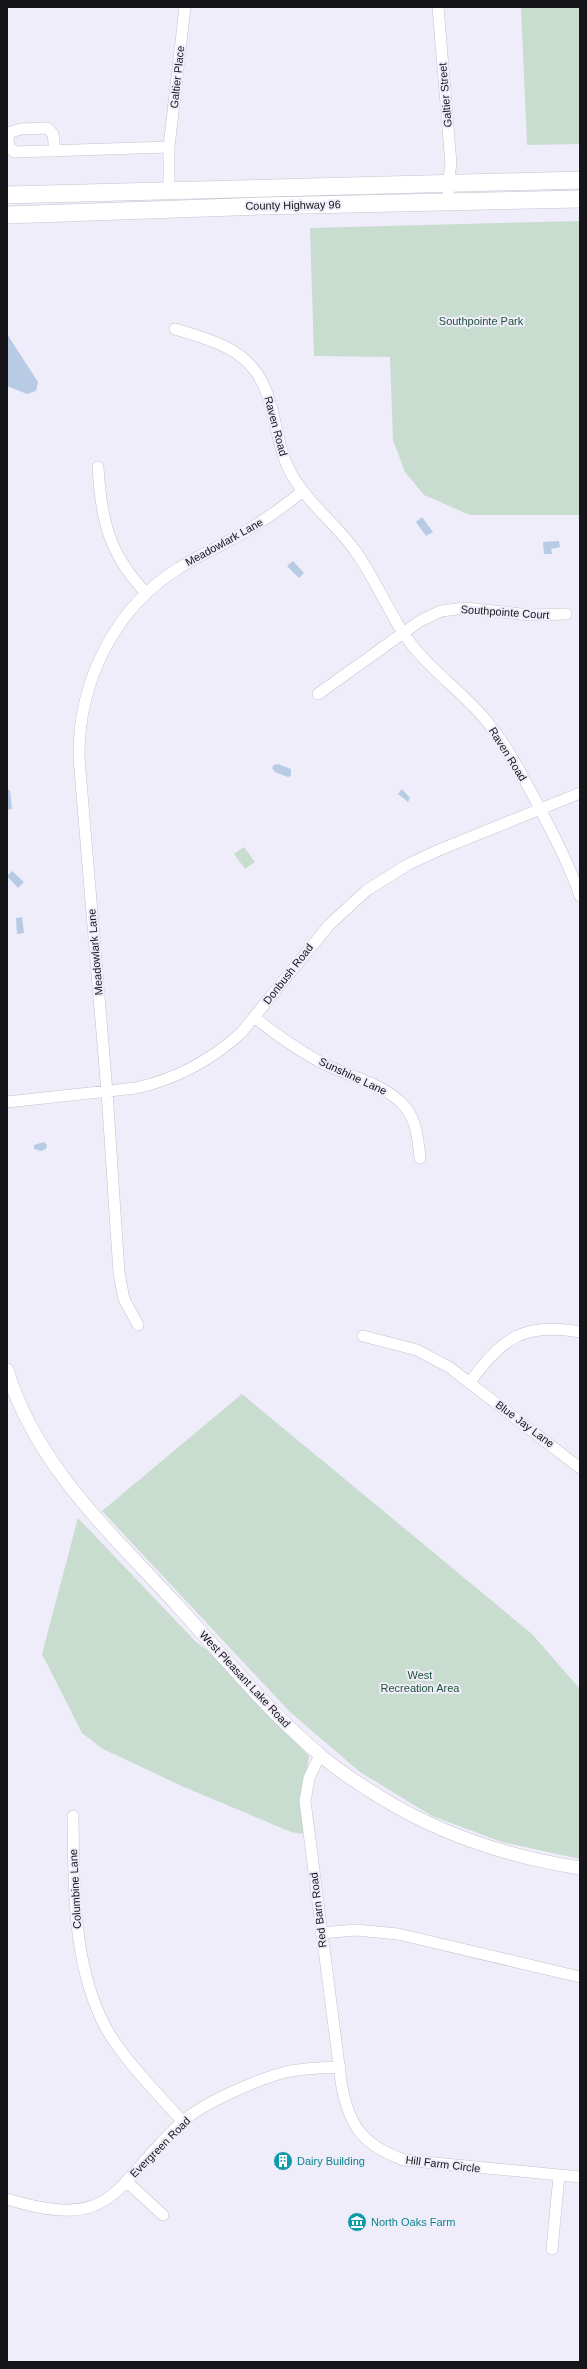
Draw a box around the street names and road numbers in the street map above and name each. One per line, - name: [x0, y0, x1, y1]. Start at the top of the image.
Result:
- street label: Galtier Place: [168, 45, 186, 109]
- street label: Galtier Street: [436, 62, 454, 128]
- street label: County Highway 96: [245, 198, 341, 212]
- street label: Raven Road: [262, 395, 290, 457]
- street label: Meadowlark Lane: [183, 516, 265, 568]
- street label: Southpointe Court: [460, 603, 550, 621]
- street label: Raven Road: [487, 725, 529, 783]
- street label: Meadowlark Lane: [85, 908, 105, 996]
- street label: Donbush Road: [261, 941, 315, 1007]
- street label: Sunshine Lane: [317, 1055, 389, 1097]
- street label: Blue Jay Lane: [494, 1398, 556, 1450]
- street label: West Pleasant Lake Road: [197, 1628, 293, 1730]
- street label: Columbine Lane: [67, 1849, 83, 1929]
- street label: Red Barn Road: [307, 1872, 329, 1948]
- street label: Evergreen Road: [127, 2114, 193, 2180]
- street label: Hill Farm Circle: [405, 2153, 481, 2175]

